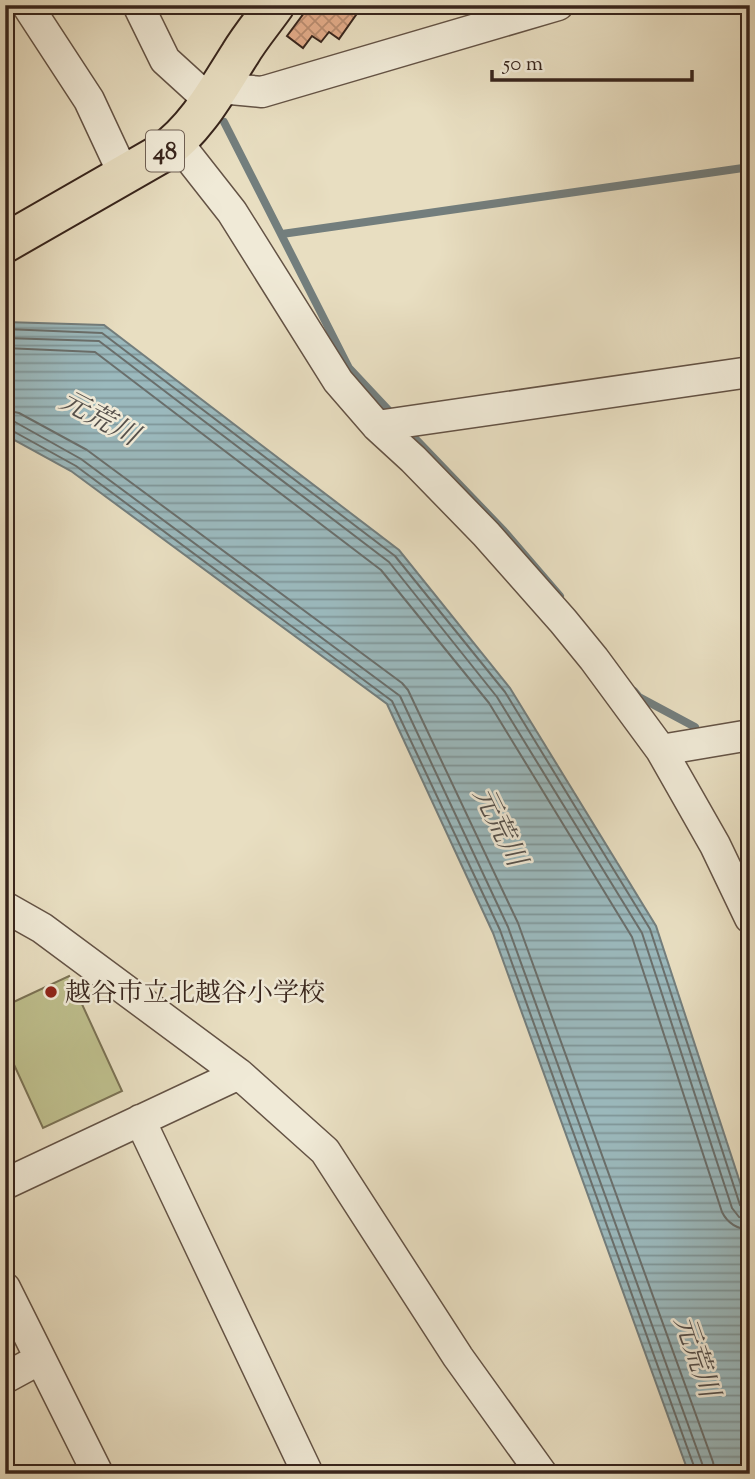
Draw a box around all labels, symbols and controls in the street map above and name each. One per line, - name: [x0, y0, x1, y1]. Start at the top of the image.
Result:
- scale bar: [492, 38, 692, 82]
- text: 50 m: [502, 50, 543, 80]
- road number: 48: [146, 131, 184, 172]
- water label: 元荒川: [52, 382, 148, 458]
- water label: 元荒川: [462, 781, 536, 877]
- place label: 越谷市立北越谷小学校: [65, 976, 325, 1013]
- marker: 越谷市立北越谷小学校: [43, 984, 59, 1000]
- water label: 元荒川: [663, 1311, 729, 1406]

